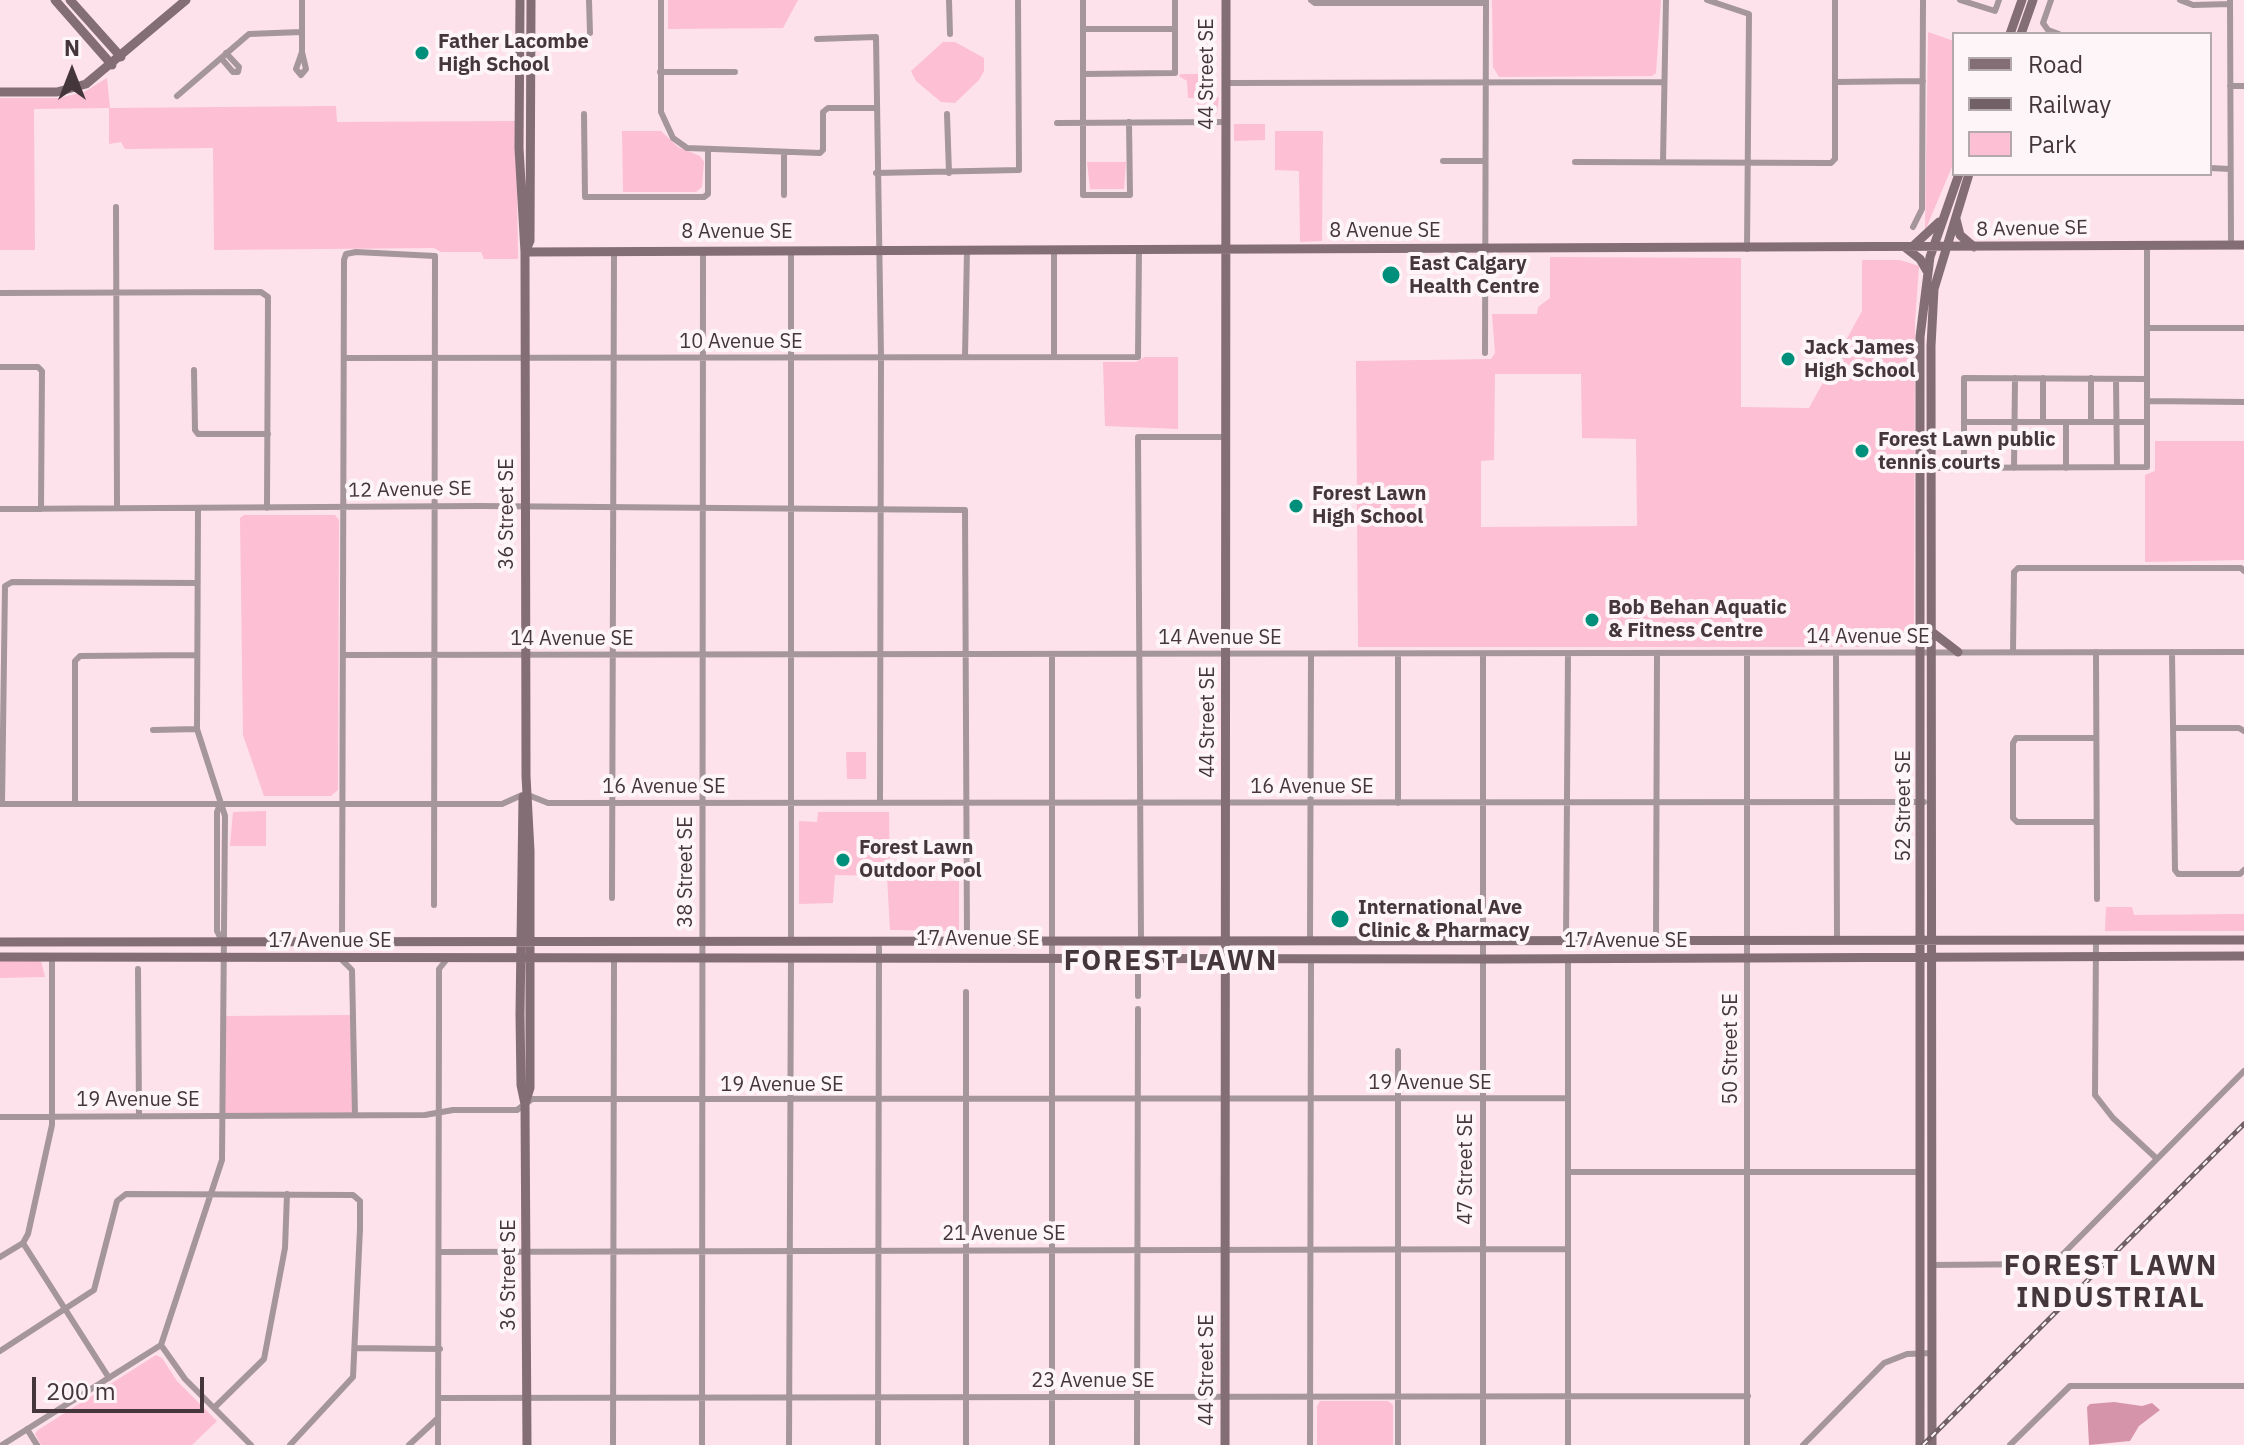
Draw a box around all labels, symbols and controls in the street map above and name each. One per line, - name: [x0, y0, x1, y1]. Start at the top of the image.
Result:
- street label: 44 Street SE: [1195, 18, 1219, 130]
- place label: Father Lacombe High School: [438, 30, 589, 77]
- north arrow: [32, 32, 112, 112]
- legend: [1952, 32, 2212, 176]
- text: N: [64, 33, 80, 62]
- marker: Father Lacombe High School: [413, 44, 431, 62]
- text: Road: [2028, 48, 2083, 80]
- text: Railway: [2028, 88, 2111, 120]
- text: Park: [2028, 128, 2077, 160]
- street label: 8 Avenue SE: [1976, 216, 2088, 242]
- street label: 8 Avenue SE: [1329, 219, 1441, 243]
- street label: 8 Avenue SE: [681, 220, 793, 244]
- place label: East Calgary Health Centre: [1409, 252, 1539, 299]
- marker: East Calgary Health Centre: [1380, 264, 1402, 286]
- street label: 10 Avenue SE: [679, 330, 803, 354]
- place label: Jack James High School: [1804, 336, 1915, 383]
- marker: Jack James High School: [1779, 350, 1797, 368]
- place label: Forest Lawn public tennis courts: [1878, 428, 2056, 475]
- marker: Forest Lawn public tennis courts: [1853, 442, 1871, 460]
- street label: 36 Street SE: [495, 458, 519, 570]
- street label: 12 Avenue SE: [348, 477, 472, 503]
- place label: Forest Lawn High School: [1312, 482, 1427, 529]
- marker: Forest Lawn High School: [1287, 497, 1305, 515]
- place label: Bob Behan Aquatic & Fitness Centre: [1608, 596, 1787, 643]
- marker: Bob Behan Aquatic & Fitness Centre: [1583, 611, 1601, 629]
- street label: 14 Avenue SE: [1806, 625, 1930, 649]
- street label: 14 Avenue SE: [1158, 626, 1282, 650]
- street label: 14 Avenue SE: [510, 627, 634, 651]
- street label: 44 Street SE: [1196, 666, 1220, 778]
- street label: 52 Street SE: [1892, 750, 1916, 862]
- street label: 16 Avenue SE: [602, 775, 726, 799]
- street label: 16 Avenue SE: [1250, 775, 1374, 799]
- street label: 38 Street SE: [674, 816, 698, 928]
- place label: Forest Lawn Outdoor Pool: [859, 836, 982, 883]
- marker: Forest Lawn Outdoor Pool: [834, 851, 852, 869]
- place label: International Ave Clinic & Pharmacy: [1358, 896, 1529, 943]
- marker: International Ave Clinic & Pharmacy: [1329, 908, 1351, 930]
- street label: 17 Avenue SE: [916, 927, 1040, 951]
- street label: 17 Avenue SE: [268, 929, 392, 953]
- street label: 17 Avenue SE: [1564, 929, 1688, 953]
- district label: FOREST LAWN: [1064, 945, 1278, 979]
- street label: 50 Street SE: [1719, 993, 1743, 1105]
- street label: 19 Avenue SE: [1368, 1071, 1492, 1095]
- street label: 19 Avenue SE: [720, 1073, 844, 1097]
- street label: 19 Avenue SE: [76, 1088, 200, 1112]
- street label: 47 Street SE: [1454, 1113, 1478, 1225]
- street label: 36 Street SE: [497, 1219, 521, 1331]
- street label: 21 Avenue SE: [942, 1222, 1066, 1246]
- district label: FOREST LAWN INDUSTRIAL: [2004, 1250, 2218, 1316]
- street label: 44 Street SE: [1195, 1314, 1219, 1426]
- scale bar: [36, 1361, 208, 1411]
- street label: 23 Avenue SE: [1031, 1369, 1155, 1393]
- text: 200 m: [46, 1375, 116, 1407]

